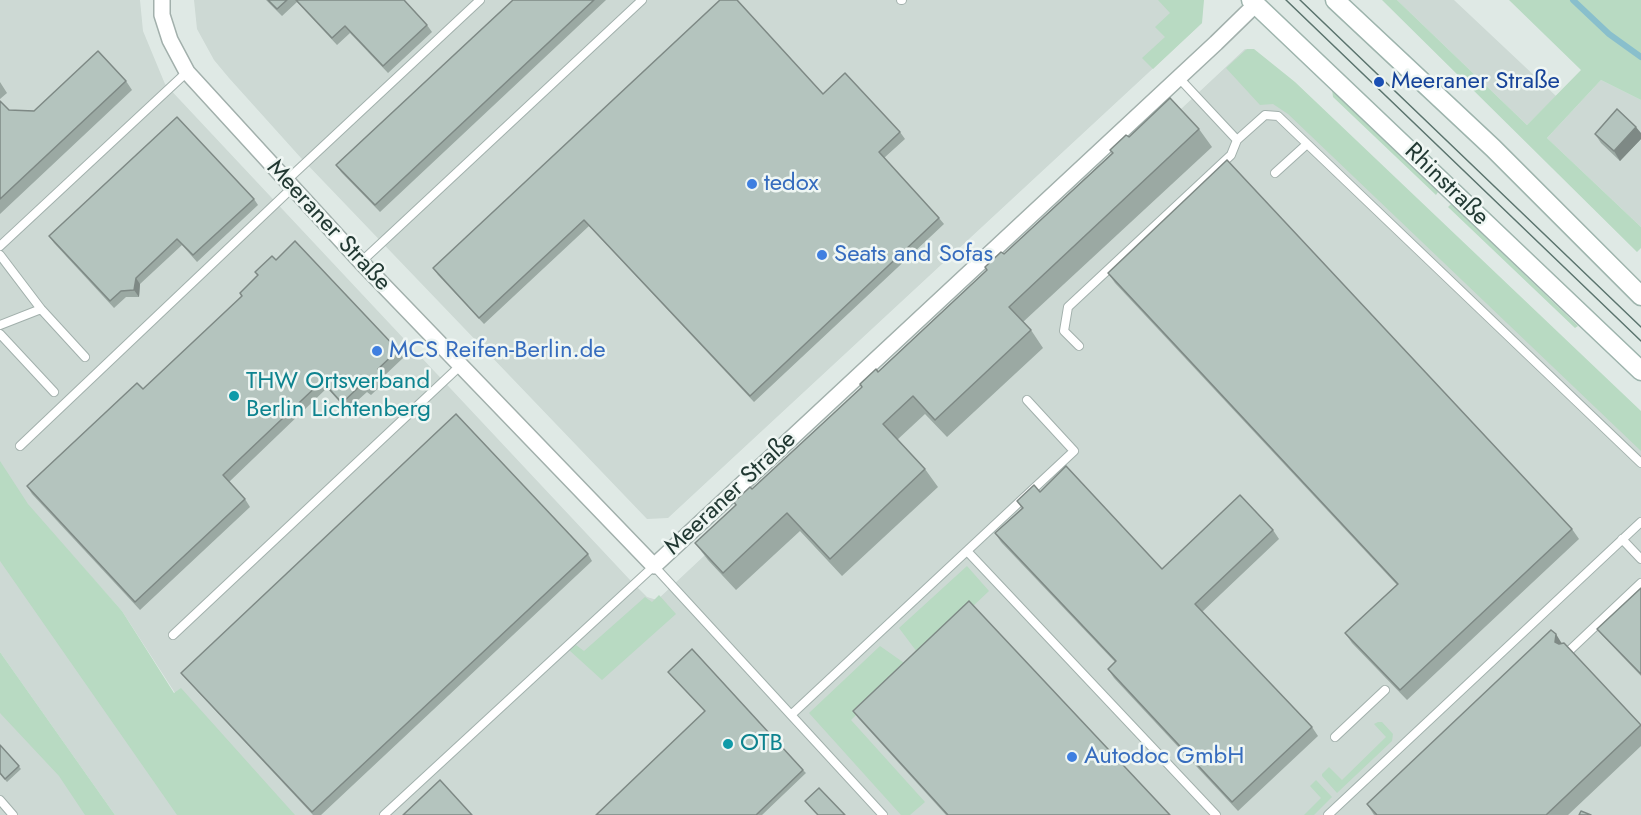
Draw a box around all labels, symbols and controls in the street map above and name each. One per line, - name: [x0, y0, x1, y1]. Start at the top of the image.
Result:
- place label: Meeraner Straße: [1391, 68, 1560, 96]
- marker: Meeraner Straße: [1372, 75, 1386, 89]
- street label: Rhinstraße: [1398, 138, 1494, 232]
- street label: Meeraner Straße: [260, 154, 396, 298]
- place label: tedox: [764, 170, 819, 198]
- marker: tedox: [745, 177, 759, 191]
- place label: Seats and Sofas: [834, 241, 993, 269]
- marker: Seats and Sofas: [815, 248, 829, 262]
- place label: MCS Reifen-Berlin.de: [389, 337, 606, 365]
- marker: MCS Reifen-Berlin.de: [370, 344, 384, 358]
- place label: THW Ortsverband Berlin Lichtenberg: [246, 368, 431, 424]
- marker: THW Ortsverband Berlin Lichtenberg: [227, 389, 241, 403]
- street label: Meeraner Straße: [659, 426, 803, 562]
- place label: OTB: [740, 730, 783, 758]
- marker: OTB: [721, 737, 735, 751]
- place label: Autodoc GmbH: [1084, 743, 1244, 771]
- marker: Autodoc GmbH: [1065, 750, 1079, 764]

